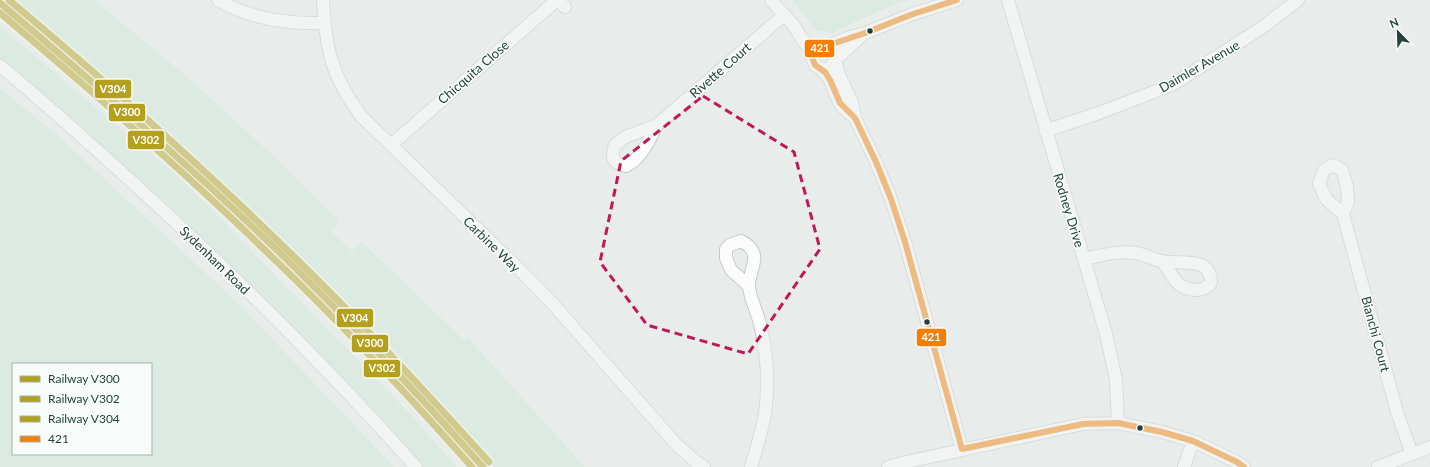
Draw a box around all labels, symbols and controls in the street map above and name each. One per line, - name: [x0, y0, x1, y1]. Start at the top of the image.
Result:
- north arrow: [1378, 12, 1418, 52]
- text: N: [1387, 15, 1400, 30]
- unlabelled marker: [865, 26, 875, 36]
- street label: Daimler Avenue: [1156, 36, 1242, 96]
- street label: Chicquita Close: [434, 37, 512, 107]
- street label: Rivette Court: [686, 39, 754, 101]
- line badge: 421: [804, 39, 835, 58]
- text: 421: [810, 41, 830, 54]
- line badge: V304: [94, 79, 132, 99]
- text: V304: [99, 82, 127, 95]
- line badge: V300: [108, 103, 146, 122]
- text: V300: [113, 105, 141, 118]
- line badge: V302: [127, 130, 165, 150]
- text: V302: [132, 133, 159, 146]
- street label: Rodney Drive: [1050, 171, 1088, 249]
- street label: Carbine Way: [460, 213, 524, 275]
- street label: Sydenham Road: [177, 223, 253, 297]
- street label: Bianchi Court: [1358, 294, 1394, 374]
- line badge: V304: [336, 308, 374, 328]
- text: V304: [341, 311, 369, 324]
- unlabelled marker: [922, 317, 932, 327]
- line badge: 421: [916, 328, 947, 347]
- text: 421: [921, 330, 941, 343]
- line badge: V300: [351, 334, 389, 353]
- text: V300: [356, 336, 384, 349]
- line badge: V302: [363, 359, 401, 378]
- text: V302: [368, 361, 395, 374]
- legend: [12, 363, 152, 455]
- text: Railway V300: [48, 371, 120, 386]
- text: Railway V302: [48, 391, 120, 406]
- text: Railway V304: [48, 411, 120, 426]
- unlabelled marker: [1135, 423, 1145, 433]
- text: 421: [48, 431, 69, 446]

